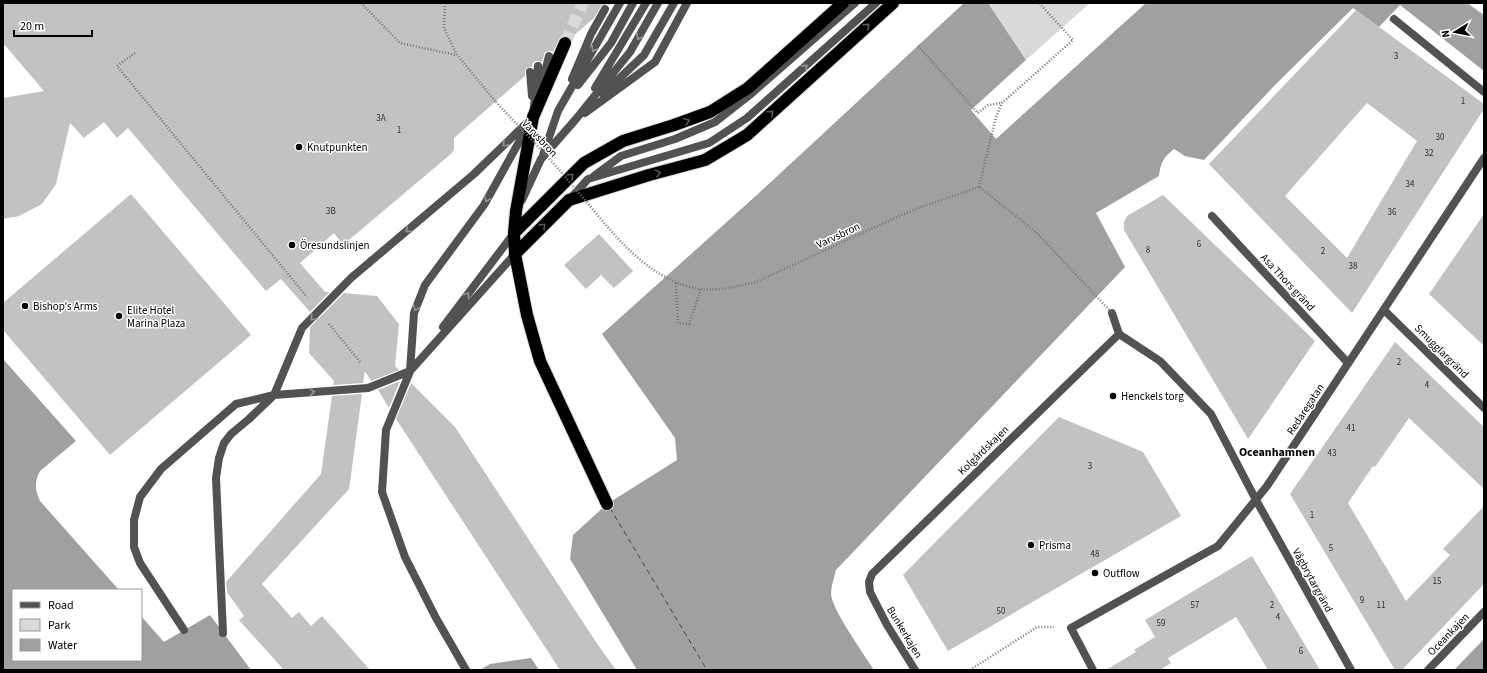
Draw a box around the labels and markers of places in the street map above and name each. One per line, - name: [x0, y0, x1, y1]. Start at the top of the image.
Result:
- place label: Knutpunkten: [307, 140, 367, 155]
- marker: Knutpunkten: [294, 142, 304, 152]
- place label: Öresundslinjen: [300, 238, 370, 253]
- marker: Öresundslinjen: [287, 240, 297, 250]
- place label: Bishop's Arms: [33, 299, 98, 314]
- marker: Bishop's Arms: [20, 301, 30, 311]
- place label: Elite Hotel Marina Plaza: [127, 303, 185, 331]
- marker: Elite Hotel Marina Plaza: [114, 311, 124, 321]
- place label: Henckels torg: [1121, 389, 1184, 404]
- marker: Henckels torg: [1108, 391, 1118, 401]
- place label: Prisma: [1039, 538, 1071, 553]
- marker: Prisma: [1026, 540, 1036, 550]
- place label: Outflow: [1103, 566, 1140, 581]
- marker: Outflow: [1090, 568, 1100, 578]

